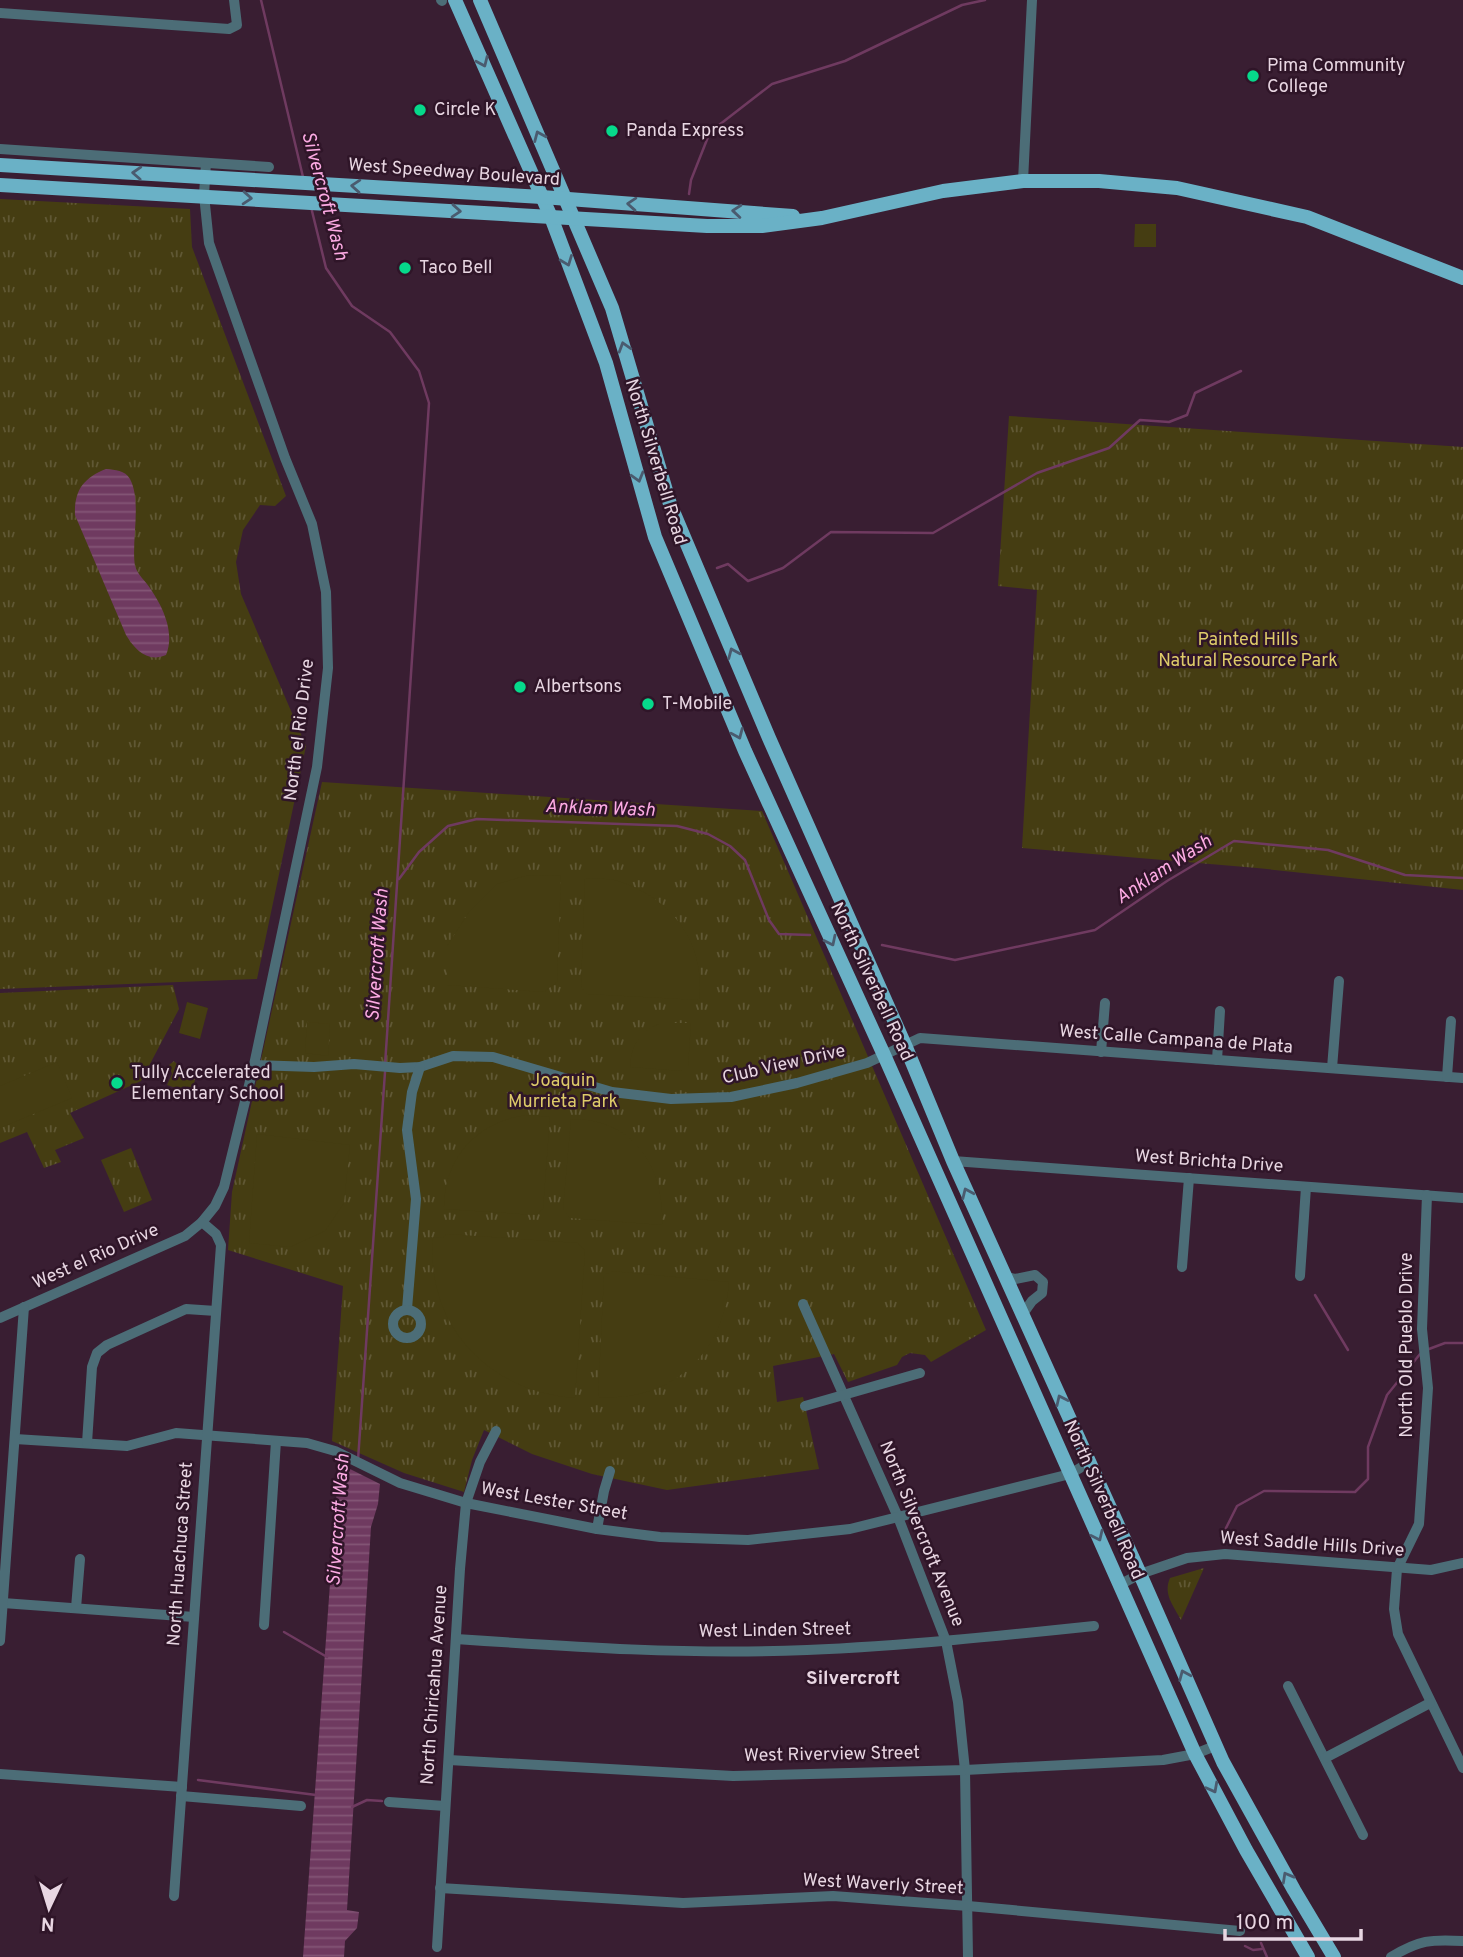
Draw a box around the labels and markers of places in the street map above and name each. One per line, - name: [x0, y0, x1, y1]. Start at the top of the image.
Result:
- place label: Pima Community College: [1267, 55, 1405, 99]
- marker: Pima Community College: [1245, 68, 1261, 84]
- place label: Circle K: [434, 99, 496, 122]
- marker: Circle K: [412, 102, 428, 118]
- place label: Panda Express: [626, 120, 744, 143]
- marker: Panda Express: [604, 123, 620, 139]
- place label: Taco Bell: [419, 257, 493, 280]
- marker: Taco Bell: [397, 260, 413, 276]
- place label: Albertsons: [534, 676, 622, 699]
- marker: Albertsons: [512, 679, 528, 695]
- place label: T-Mobile: [662, 693, 732, 716]
- marker: T-Mobile: [640, 696, 656, 712]
- place label: Tully Accelerated Elementary School: [131, 1062, 284, 1106]
- marker: Tully Accelerated Elementary School: [109, 1075, 125, 1091]

